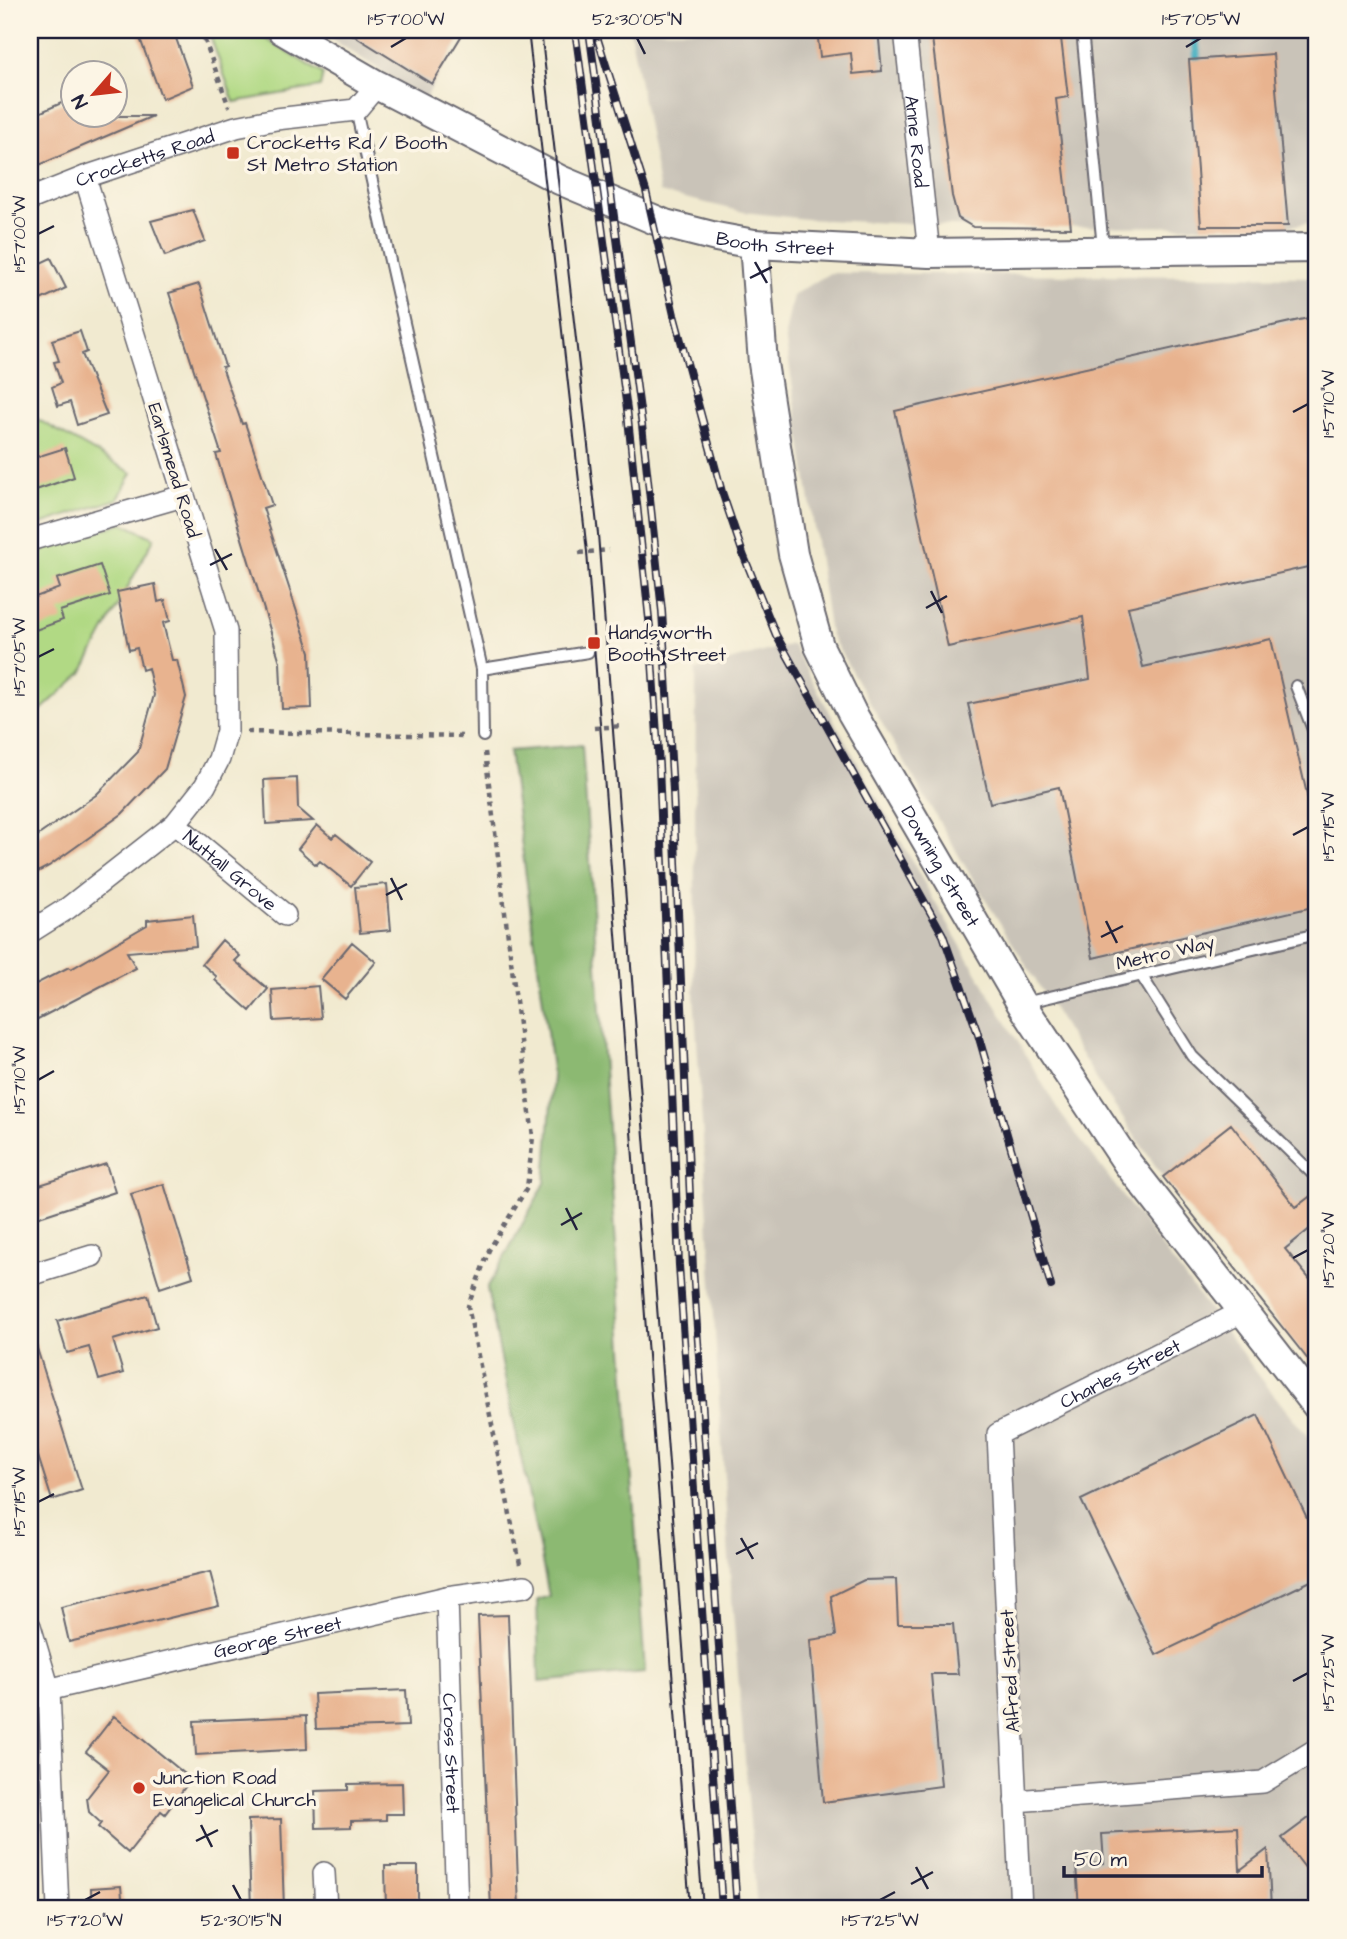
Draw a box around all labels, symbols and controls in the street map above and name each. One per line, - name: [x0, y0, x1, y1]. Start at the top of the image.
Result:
- text: 1°57'00"W: [368, 7, 445, 32]
- text: 52°30'05"N: [592, 7, 682, 32]
- text: 1°57'05"W: [1162, 7, 1240, 32]
- north arrow: [60, 60, 130, 130]
- text: N: [66, 90, 95, 113]
- street label: Anne Road: [897, 94, 934, 189]
- street label: Crocketts Road: [72, 123, 218, 195]
- place label: Crocketts Rd / Booth St Metro Station: [247, 130, 448, 179]
- marker: Crocketts Rd / Booth St Metro Station: [225, 145, 241, 161]
- text: 1°57'00"W: [7, 195, 32, 272]
- street label: Booth Street: [714, 225, 835, 263]
- text: 1°57'10"W: [1316, 370, 1341, 438]
- street label: Earlsmead Road: [140, 400, 207, 541]
- text: 1°57'05"W: [7, 618, 32, 696]
- place label: Handsworth Booth Street: [608, 620, 727, 669]
- marker: Handsworth Booth Street: [586, 635, 602, 651]
- text: 1°57'15"W: [1316, 792, 1341, 862]
- street label: Downing Street: [894, 801, 986, 933]
- street label: Nuttall Grove: [177, 824, 282, 918]
- street label: Metro Way: [1113, 929, 1218, 979]
- text: 1°57'10"W: [7, 1046, 32, 1114]
- text: 1°57'20"W: [1316, 1212, 1341, 1288]
- street label: Charles Street: [1056, 1333, 1186, 1416]
- text: 1°57'15"W: [7, 1467, 32, 1537]
- street label: Alfred Street: [994, 1608, 1027, 1733]
- street label: George Street: [211, 1610, 345, 1666]
- text: 1°57'25"W: [1316, 1634, 1341, 1712]
- street label: Cross Street: [435, 1693, 466, 1814]
- place label: Junction Road Evangelical Church: [153, 1765, 317, 1815]
- marker: Junction Road Evangelical Church: [131, 1780, 147, 1796]
- scale bar: [1064, 1834, 1261, 1878]
- text: 50 m: [1074, 1845, 1128, 1874]
- text: 1°57'20"W: [47, 1908, 123, 1933]
- text: 52°30'15"N: [200, 1908, 282, 1933]
- text: 1°57'25"W: [841, 1908, 919, 1933]

